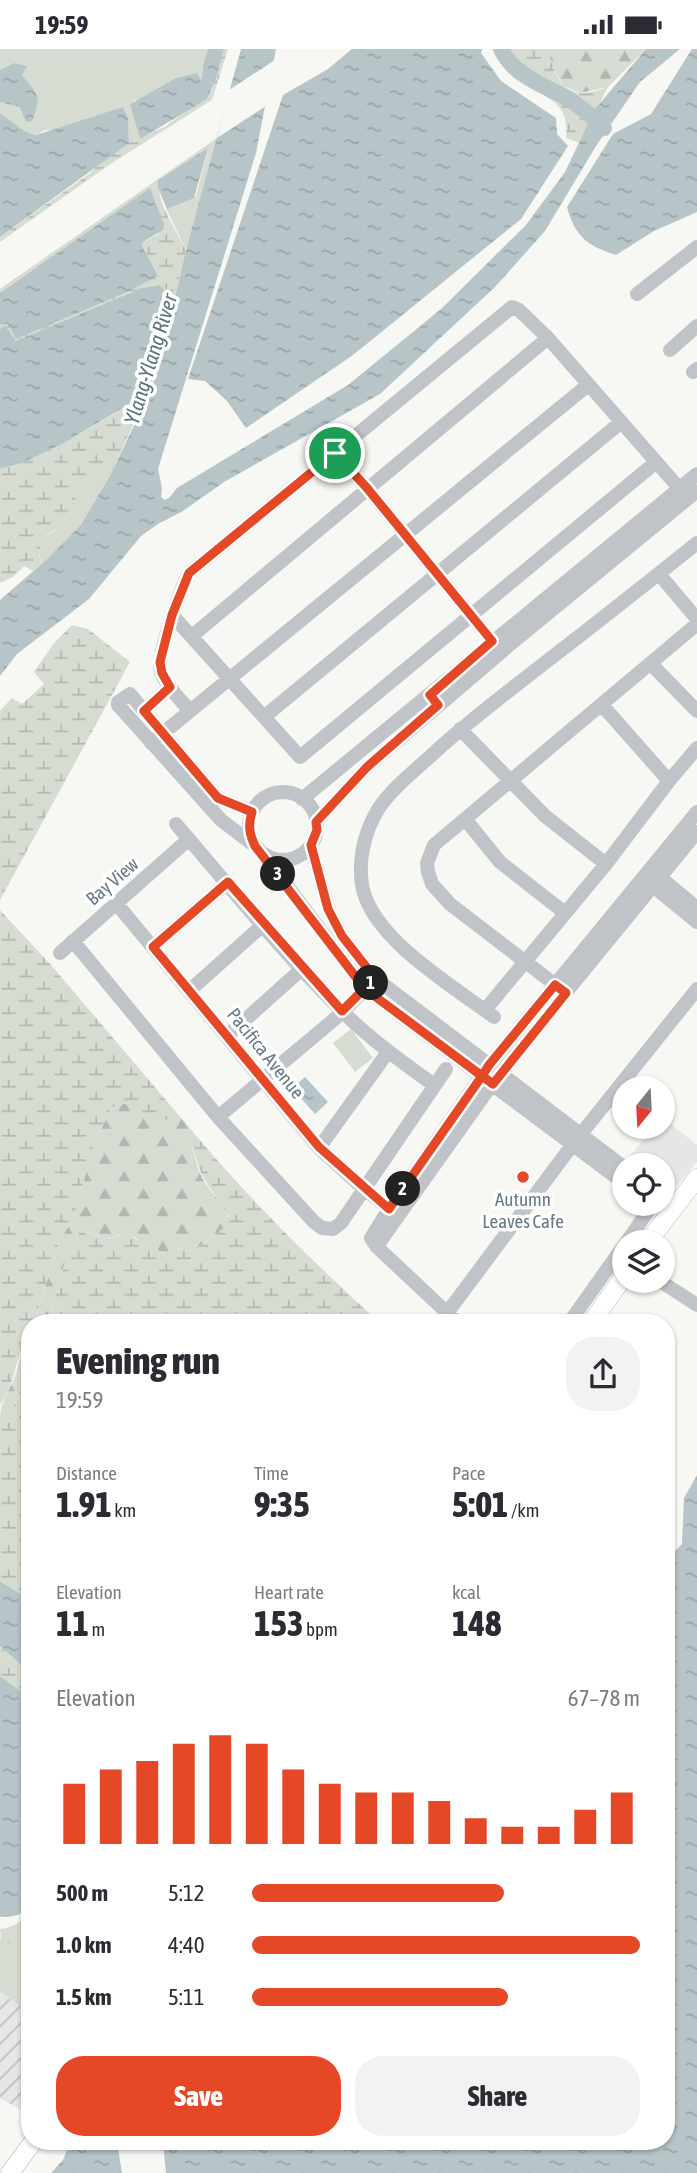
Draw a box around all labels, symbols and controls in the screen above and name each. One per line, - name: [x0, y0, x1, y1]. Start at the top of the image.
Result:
- text: 19:59: [35, 10, 89, 40]
- water label: Ylang-Ylang River: [119, 290, 181, 427]
- pin: [305, 423, 365, 483]
- icon: arrive: [316, 434, 354, 472]
- street label: Bay View: [81, 852, 143, 910]
- pin: 3: [260, 857, 296, 891]
- text: 3: [273, 862, 282, 884]
- pin: 1: [354, 965, 388, 1000]
- text: 1: [366, 971, 375, 993]
- street label: Pacifica Avenue: [223, 1003, 309, 1103]
- north arrow: [612, 1076, 676, 1139]
- map controls: [612, 1076, 675, 1293]
- button: locate: [612, 1153, 675, 1216]
- marker: Autumn Leaves Cafe: [515, 1169, 531, 1185]
- pin: 2: [386, 1171, 420, 1207]
- text: 2: [398, 1177, 407, 1199]
- place label: Autumn Leaves Cafe: [482, 1188, 564, 1232]
- button: layers: [612, 1230, 675, 1293]
- button: share: [566, 1337, 640, 1411]
- text: Evening run: [56, 1339, 220, 1382]
- text: 19:59: [56, 1387, 103, 1413]
- text: Distance: [56, 1462, 117, 1484]
- text: Time: [254, 1462, 289, 1484]
- text: Pace: [452, 1462, 485, 1484]
- text: 1.91: [56, 1484, 112, 1524]
- text: 9:35: [254, 1484, 310, 1524]
- text: 5:01: [452, 1484, 508, 1524]
- text: km: [112, 1499, 136, 1521]
- text: /km: [508, 1499, 539, 1521]
- text: Elevation: [56, 1581, 122, 1603]
- text: Heart rate: [254, 1581, 324, 1603]
- text: kcal: [452, 1581, 481, 1603]
- text: 11: [56, 1603, 89, 1643]
- text: 153: [254, 1603, 303, 1643]
- text: 148: [452, 1603, 501, 1643]
- text: m: [89, 1618, 105, 1640]
- text: bpm: [303, 1618, 338, 1640]
- text: Elevation: [56, 1685, 136, 1711]
- text: 67–78 m: [568, 1685, 640, 1711]
- text: 500 m: [56, 1880, 108, 1906]
- text: 5:12: [168, 1880, 205, 1906]
- text: 1.0 km: [56, 1932, 112, 1958]
- text: 4:40: [168, 1932, 205, 1958]
- text: 1.5 km: [56, 1984, 112, 2010]
- text: 5:11: [168, 1984, 205, 2010]
- button: Save: [56, 2056, 341, 2136]
- button: Share: [355, 2056, 640, 2136]

